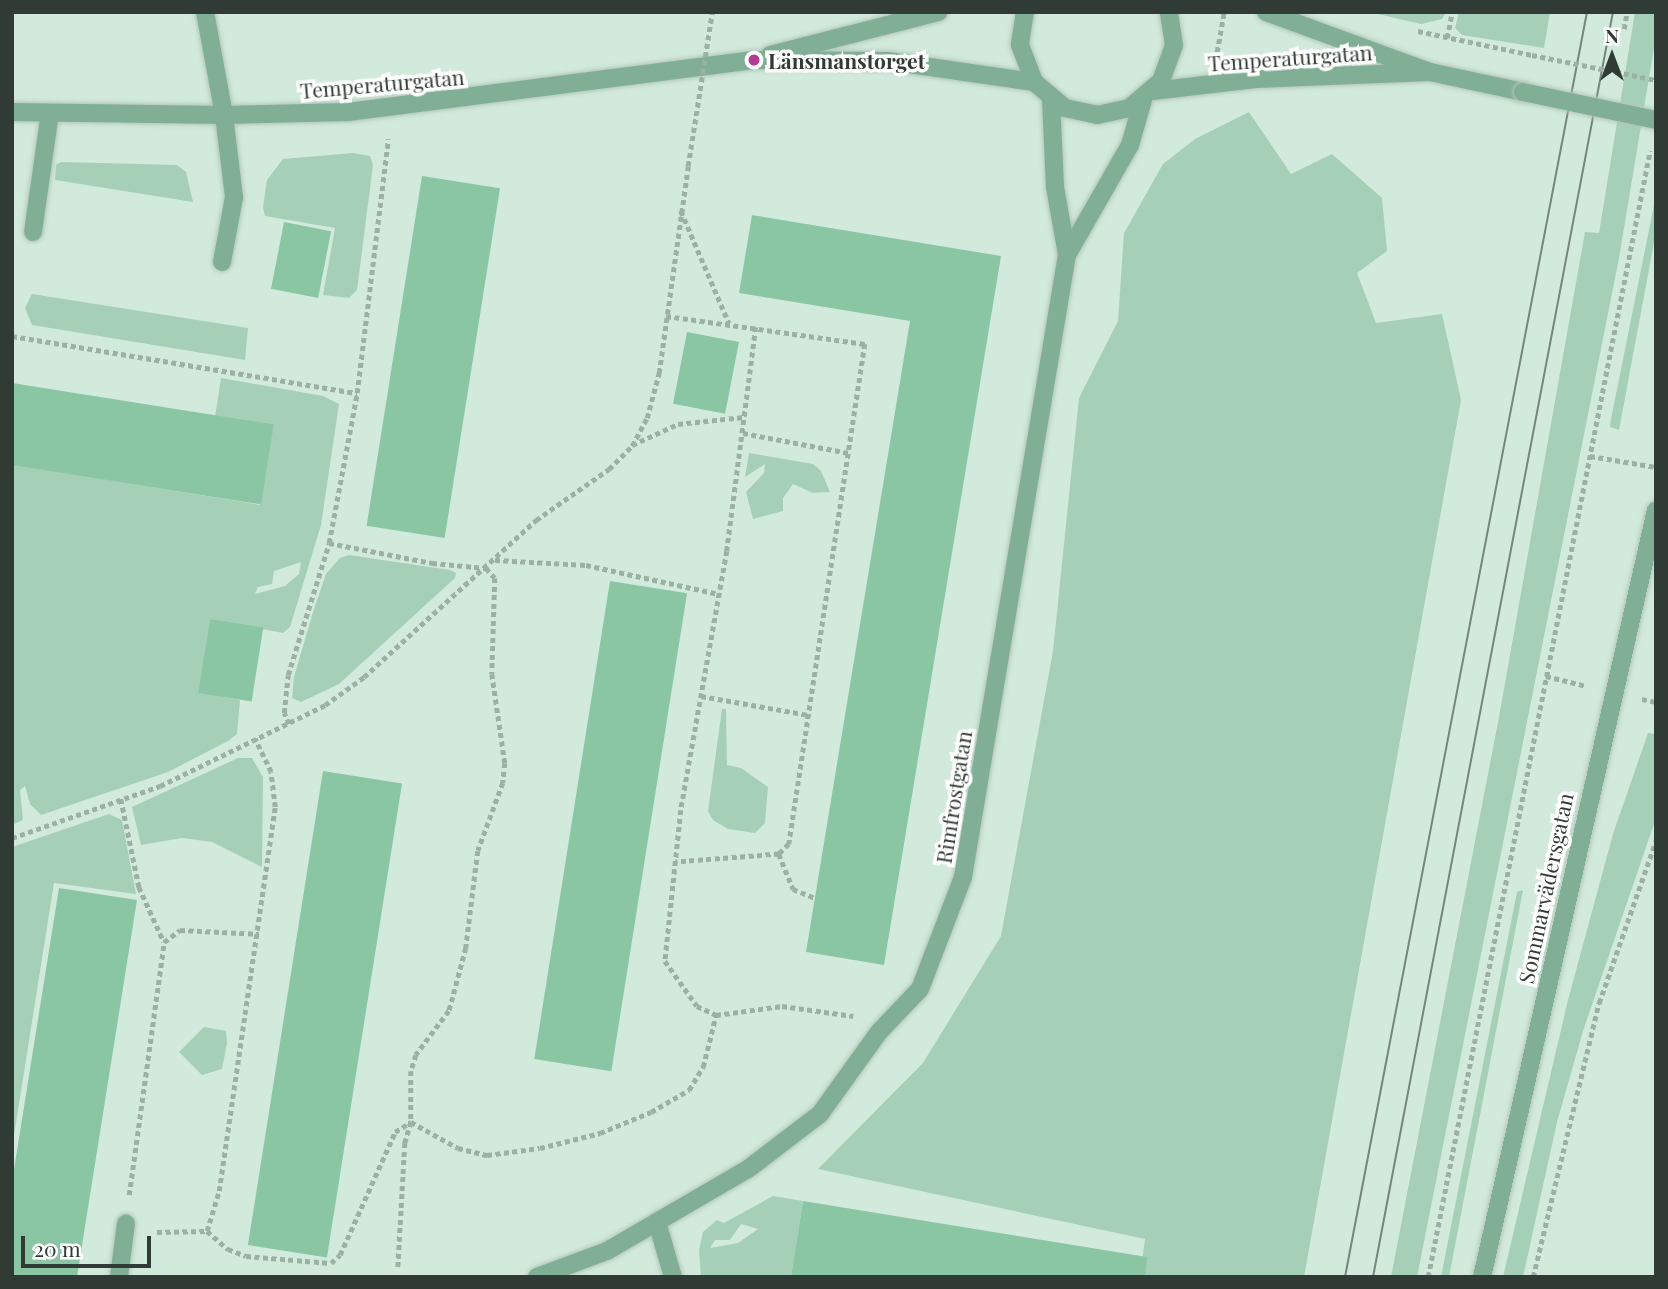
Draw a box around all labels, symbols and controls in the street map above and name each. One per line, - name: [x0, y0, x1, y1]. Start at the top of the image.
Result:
- north arrow: [1577, 21, 1647, 91]
- text: N: [1605, 22, 1619, 48]
- street label: Temperaturgatan: [1207, 39, 1373, 75]
- place label: Länsmanstorget: [768, 47, 925, 73]
- marker: Länsmanstorget: [746, 52, 762, 68]
- street label: Temperaturgatan: [299, 63, 465, 103]
- street label: Rimfrostgatan: [930, 729, 976, 865]
- street label: Sommarvädersgatan: [1513, 791, 1577, 985]
- scale bar: [24, 1222, 154, 1266]
- text: 20 m: [34, 1234, 81, 1262]

